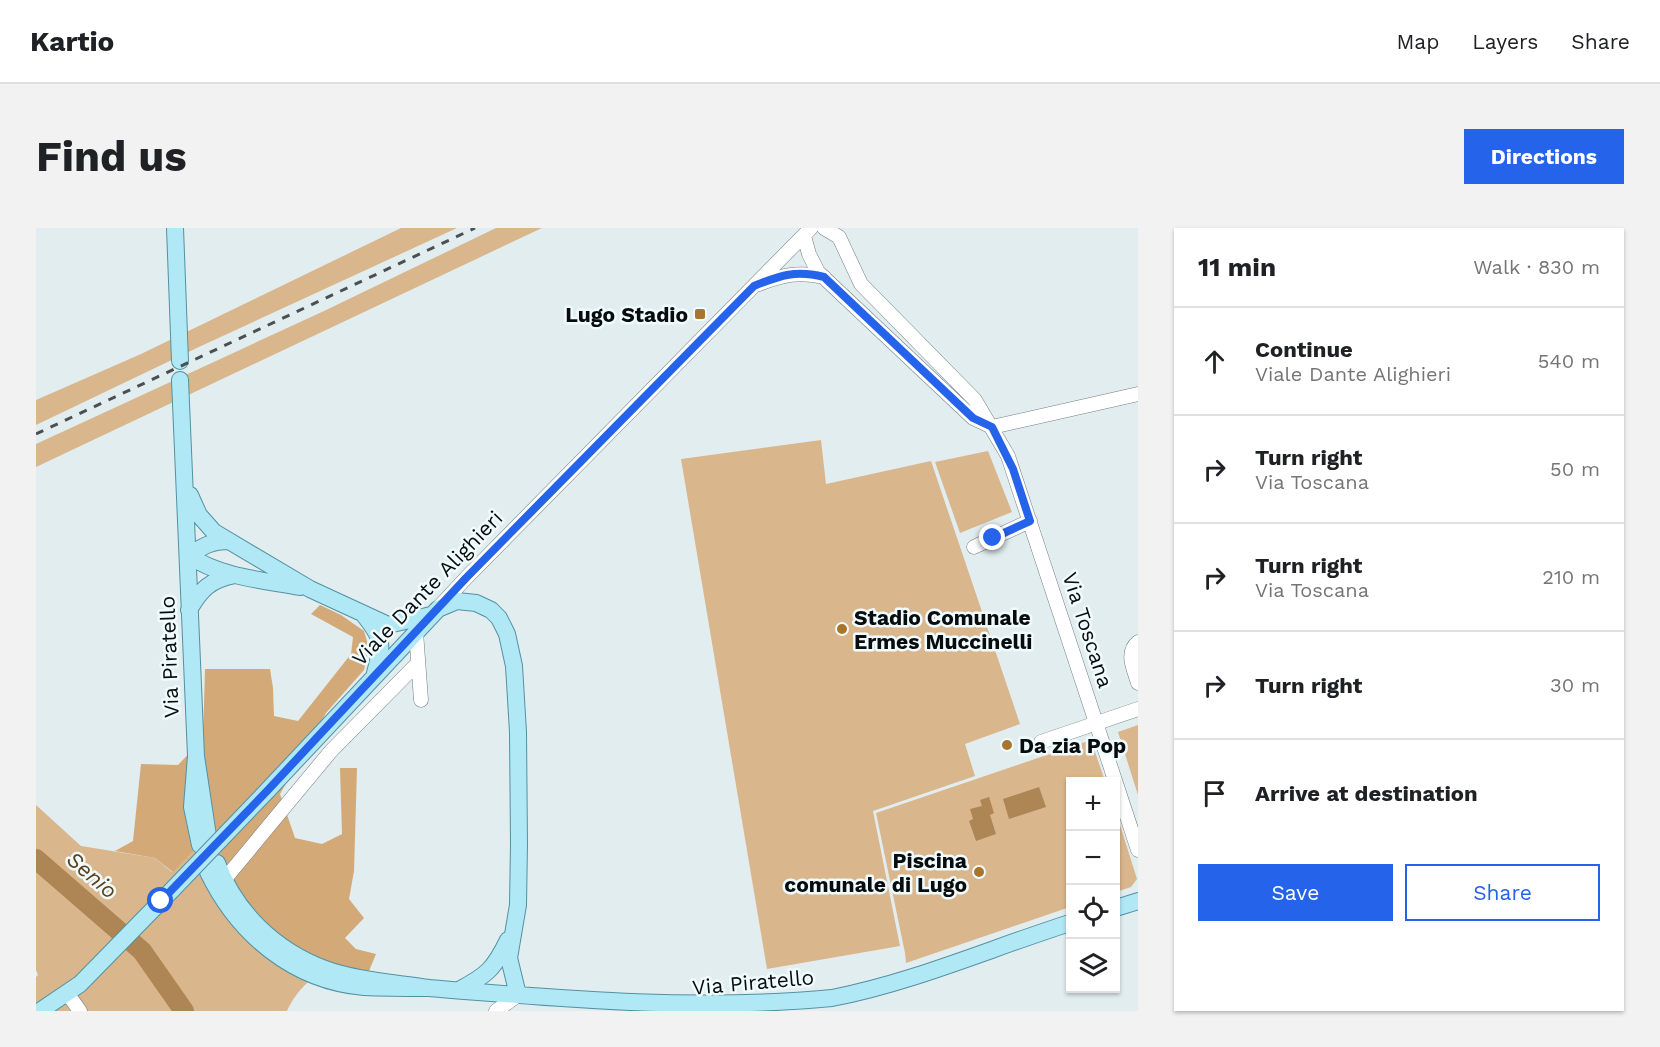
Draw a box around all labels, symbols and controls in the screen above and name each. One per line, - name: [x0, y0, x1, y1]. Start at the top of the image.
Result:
- text: Kartio: [30, 25, 114, 58]
- text: Map: [1396, 29, 1439, 54]
- text: Layers: [1472, 29, 1538, 54]
- text: Share: [1571, 29, 1630, 54]
- button: Directions: [1464, 129, 1624, 184]
- text: Find us: [36, 132, 187, 181]
- text: 11 min: [1198, 252, 1276, 282]
- text: Walk · 830 m: [1473, 255, 1600, 279]
- place label: Lugo Stadio: [565, 302, 688, 327]
- marker: Lugo Stadio: [693, 307, 707, 321]
- text: Continue: [1255, 337, 1353, 362]
- icon: ahead: [1198, 345, 1231, 378]
- text: 540 m: [1538, 349, 1600, 373]
- text: Viale Dante Alighieri: [1255, 362, 1451, 386]
- text: Turn right: [1255, 445, 1362, 470]
- icon: right: [1198, 453, 1231, 486]
- text: 50 m: [1550, 457, 1600, 481]
- text: Via Toscana: [1255, 470, 1369, 494]
- street label: Viale Dante Alighieri: [347, 505, 507, 671]
- route end: [979, 524, 1005, 550]
- text: Turn right: [1255, 553, 1362, 578]
- icon: right: [1198, 561, 1231, 594]
- text: 210 m: [1542, 565, 1600, 589]
- street label: Via Toscana: [1058, 569, 1118, 691]
- text: Via Toscana: [1255, 578, 1369, 602]
- street label: Via Piratello: [154, 595, 184, 719]
- place label: Stadio Comunale Ermes Muccinelli: [854, 605, 1032, 654]
- marker: Stadio Comunale Ermes Muccinelli: [835, 622, 849, 636]
- icon: right: [1198, 669, 1231, 702]
- text: Turn right: [1255, 673, 1362, 698]
- text: 30 m: [1550, 673, 1600, 697]
- place label: Da zia Pop: [1019, 733, 1126, 758]
- marker: Da zia Pop: [1000, 738, 1014, 752]
- map controls: [1066, 777, 1120, 993]
- button: +: [1066, 777, 1120, 831]
- icon: arrive: [1198, 777, 1231, 810]
- text: Arrive at destination: [1255, 781, 1478, 806]
- button: −: [1066, 831, 1120, 885]
- water label: Senio: [62, 846, 122, 904]
- place label: Piscina comunale di Lugo: [784, 848, 968, 897]
- button: Save: [1198, 864, 1393, 921]
- button: Share: [1405, 864, 1600, 921]
- marker: Piscina comunale di Lugo: [972, 865, 986, 879]
- button: locate: [1066, 885, 1120, 939]
- route start: [147, 887, 173, 913]
- button: layers: [1066, 939, 1120, 993]
- street label: Via Piratello: [691, 964, 815, 1000]

